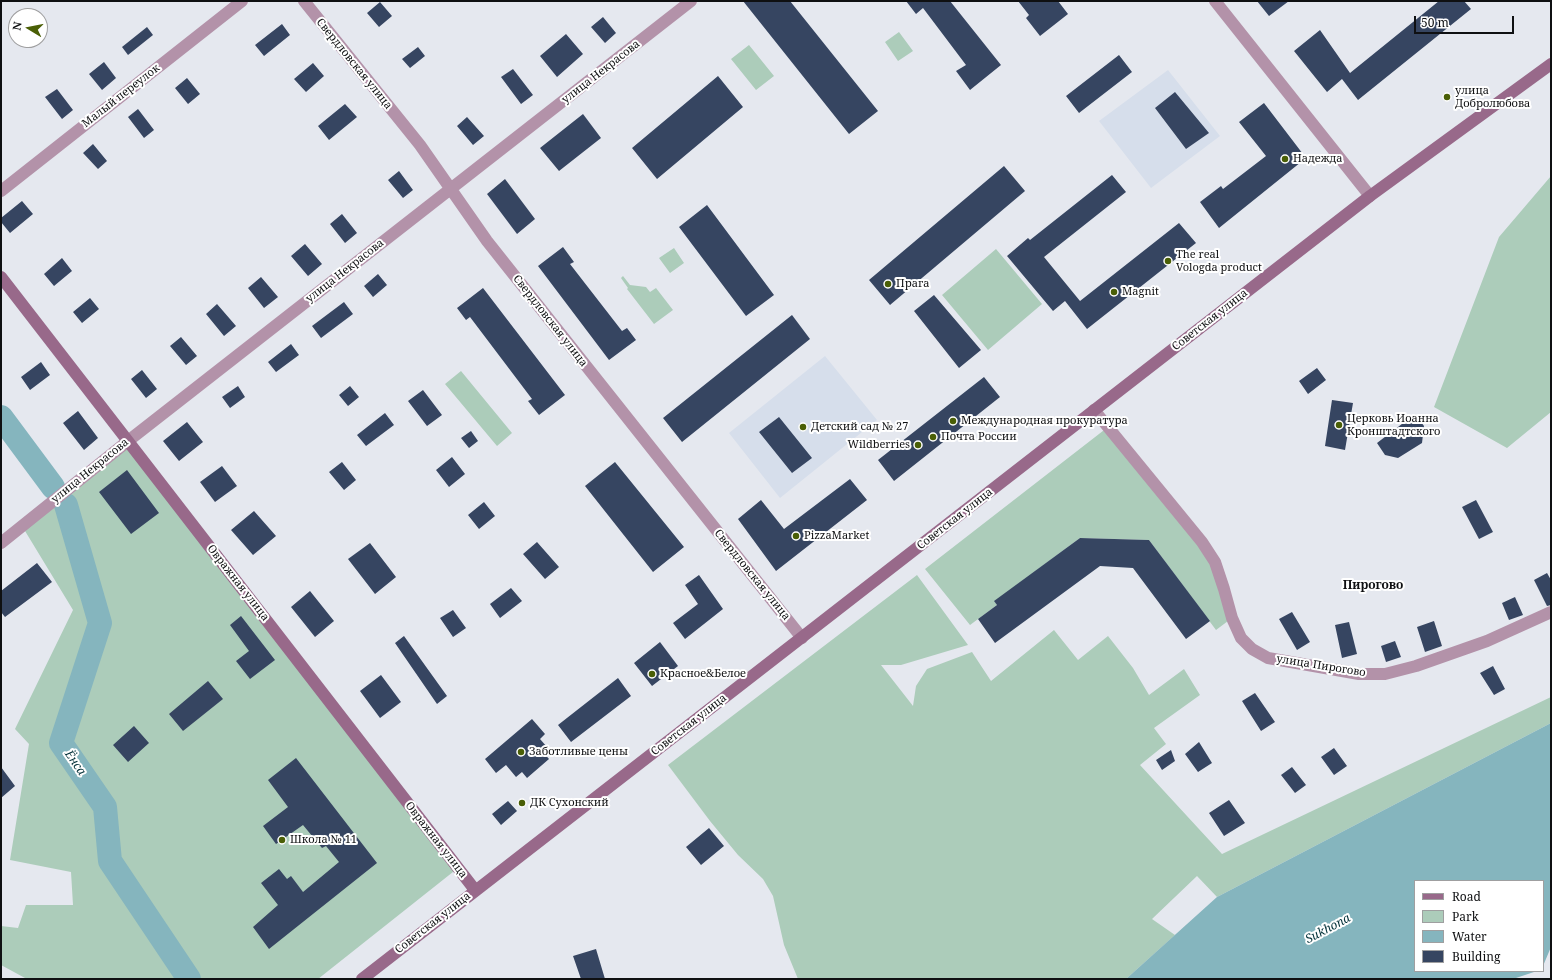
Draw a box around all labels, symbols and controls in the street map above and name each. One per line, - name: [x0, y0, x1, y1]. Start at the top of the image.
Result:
- north arrow: [8, 8, 48, 48]
- scale bar: [1416, 8, 1516, 34]
- text: 50 m: [1421, 14, 1449, 31]
- street label: Свердловская улица: [313, 16, 395, 112]
- text: N: [9, 20, 25, 32]
- street label: улица Некрасова: [559, 37, 643, 107]
- street label: Малый переулок: [80, 62, 162, 130]
- place label: улица Добролюбова: [1455, 84, 1530, 110]
- marker: улица Добролюбова: [1442, 92, 1452, 102]
- place label: Надежда: [1293, 152, 1343, 166]
- marker: Надежда: [1280, 154, 1290, 164]
- street label: улица Некрасова: [303, 236, 387, 306]
- place label: The real Vologda product: [1176, 248, 1262, 274]
- marker: The real Vologda product: [1163, 256, 1173, 266]
- street label: Свердловская улица: [510, 272, 590, 370]
- place label: Прага: [896, 277, 929, 291]
- marker: Прага: [883, 279, 893, 289]
- place label: Magnit: [1122, 285, 1159, 299]
- street label: Советская улица: [1170, 286, 1250, 354]
- marker: Magnit: [1109, 287, 1119, 297]
- place label: Церковь Иоанна Кронштадтского: [1347, 412, 1440, 438]
- place label: Международная прокуратура: [961, 414, 1128, 428]
- marker: Международная прокуратура: [948, 416, 958, 426]
- place label: Детский сад № 27: [811, 420, 908, 434]
- marker: Церковь Иоанна Кронштадтского: [1334, 420, 1344, 430]
- marker: Детский сад № 27: [798, 422, 808, 432]
- place label: Почта России: [941, 430, 1017, 444]
- marker: Почта России: [928, 432, 938, 442]
- street label: улица Некрасова: [49, 436, 131, 506]
- place label: Wildberries: [847, 438, 910, 452]
- marker: Wildberries: [913, 440, 923, 450]
- street label: Советская улица: [915, 485, 995, 553]
- street label: Свердловская улица: [711, 527, 793, 623]
- place label: PizzaMarket: [804, 529, 869, 543]
- marker: PizzaMarket: [791, 531, 801, 541]
- street label: Овражная улица: [204, 542, 272, 624]
- district label: Пирогово: [1343, 579, 1403, 593]
- street label: улица Пирогово: [1275, 652, 1367, 680]
- place label: Красное&Белое: [660, 667, 746, 681]
- marker: Красное&Белое: [647, 669, 657, 679]
- street label: Советская улица: [649, 691, 729, 759]
- place label: Заботливые цены: [529, 745, 628, 759]
- marker: Заботливые цены: [516, 747, 526, 757]
- water label: Ёнса: [61, 748, 89, 778]
- place label: ДК Сухонский: [530, 796, 609, 810]
- marker: ДК Сухонский: [517, 798, 527, 808]
- street label: Овражная улица: [402, 799, 470, 881]
- place label: Школа № 11: [290, 833, 357, 847]
- marker: Школа № 11: [277, 835, 287, 845]
- legend: [1414, 880, 1544, 972]
- text: Road: [1452, 888, 1481, 905]
- street label: Советская улица: [393, 889, 473, 957]
- text: Park: [1452, 908, 1479, 925]
- water label: Sukhona: [1303, 911, 1353, 947]
- text: Water: [1452, 928, 1487, 945]
- text: Building: [1452, 948, 1500, 965]

